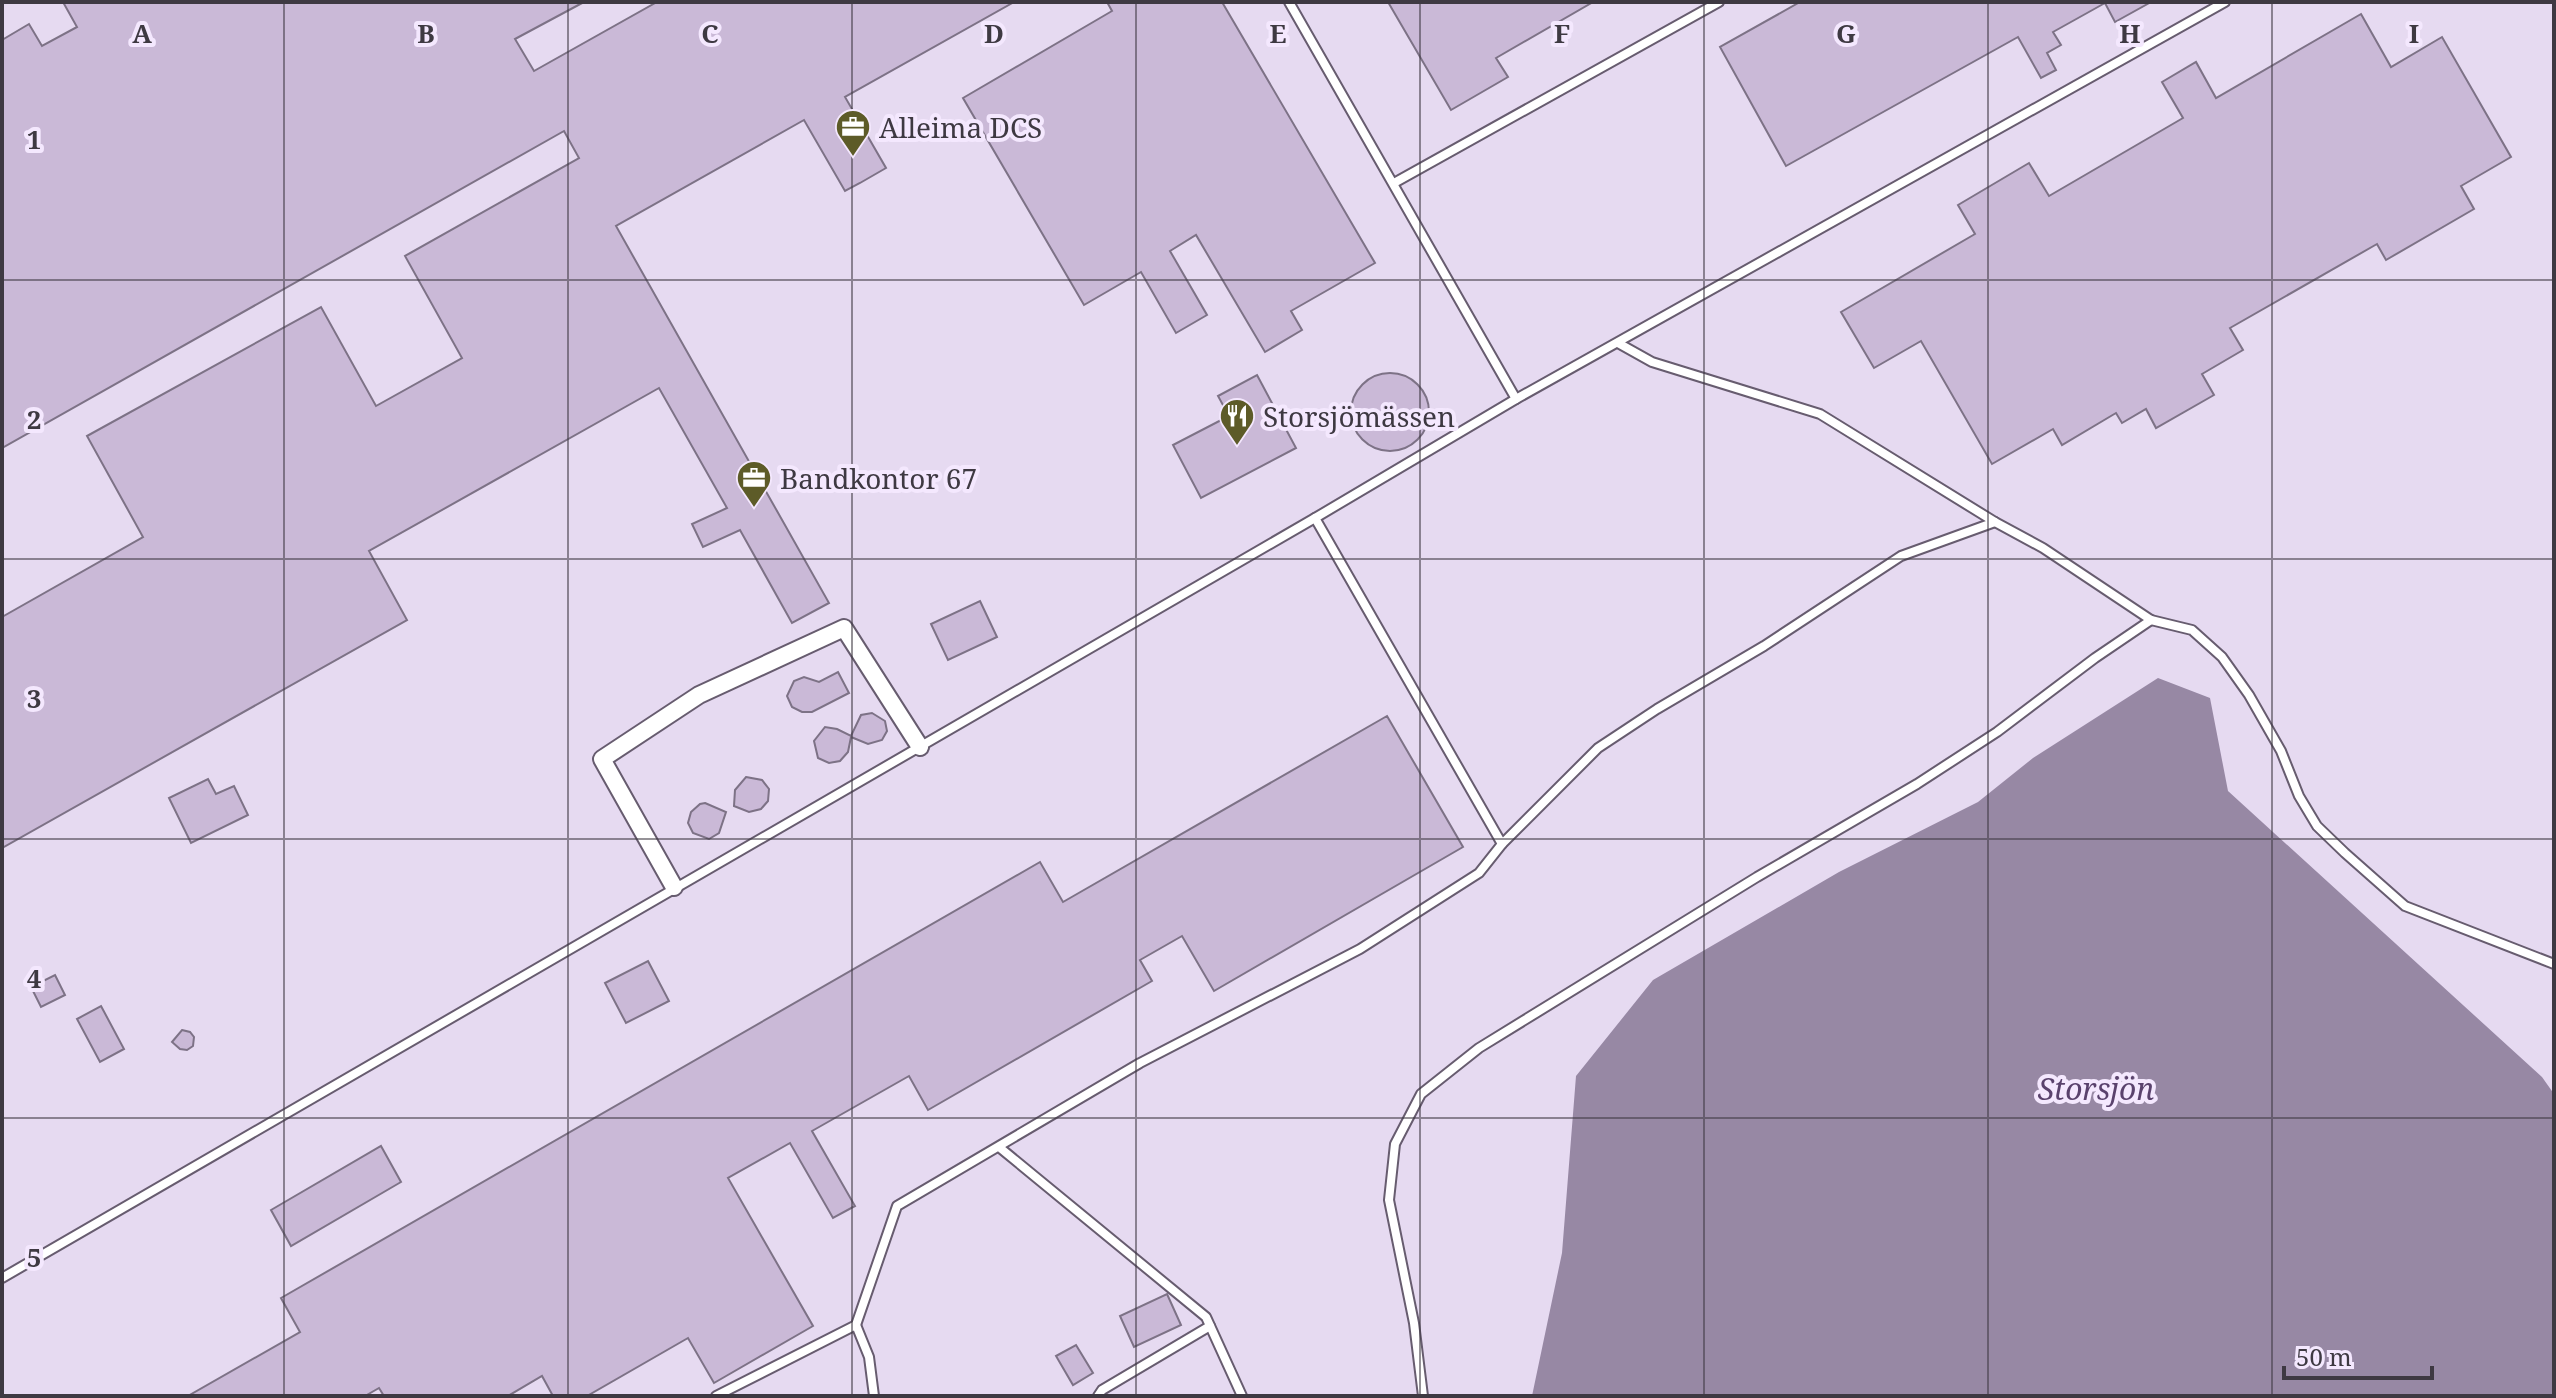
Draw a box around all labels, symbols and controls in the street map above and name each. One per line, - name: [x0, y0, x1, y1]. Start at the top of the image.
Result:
- text: A: [132, 15, 152, 51]
- text: B: [417, 15, 435, 51]
- text: C: [701, 15, 719, 51]
- text: D: [984, 15, 1004, 51]
- text: E: [1270, 15, 1287, 51]
- text: F: [1554, 15, 1570, 51]
- text: G: [1836, 15, 1856, 51]
- text: H: [2119, 15, 2141, 51]
- text: I: [2409, 15, 2419, 51]
- office icon: Alleima DCS: [834, 108, 872, 158]
- place label: Alleima DCS: [879, 108, 1042, 146]
- text: 1: [27, 121, 41, 157]
- restaurant icon: Storsjömässen: [1218, 397, 1256, 447]
- place label: Storsjömässen: [1263, 397, 1455, 435]
- text: 2: [27, 401, 41, 437]
- office icon: Bandkontor 67: [735, 459, 773, 509]
- place label: Bandkontor 67: [780, 459, 977, 497]
- text: 3: [27, 680, 41, 716]
- text: 4: [27, 960, 42, 996]
- water label: Storsjön: [2038, 1068, 2154, 1109]
- text: 5: [27, 1239, 41, 1275]
- scale bar: [2284, 1330, 2432, 1380]
- text: 50 m: [2296, 1340, 2352, 1373]

